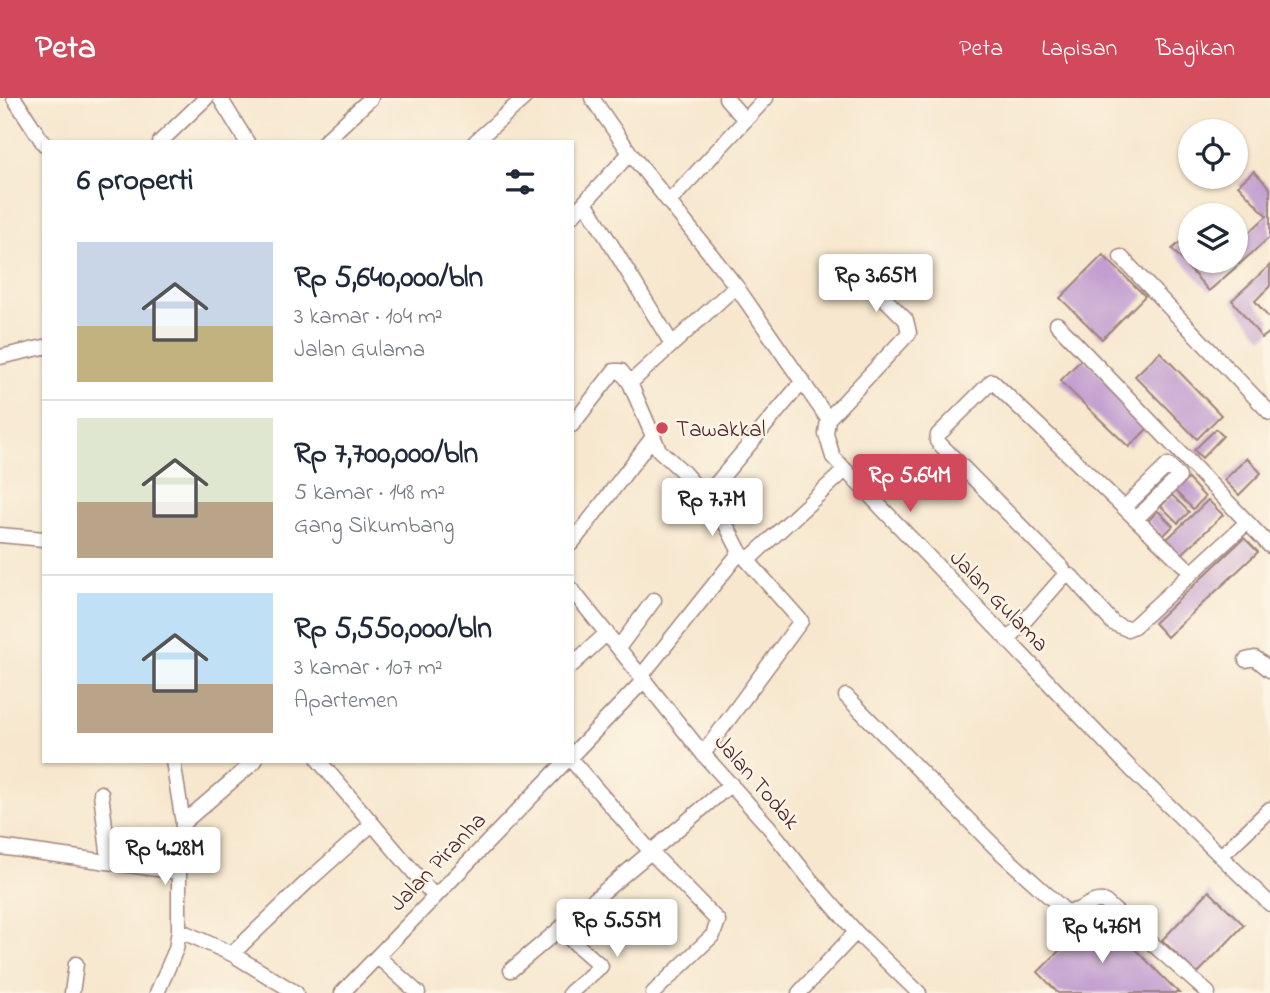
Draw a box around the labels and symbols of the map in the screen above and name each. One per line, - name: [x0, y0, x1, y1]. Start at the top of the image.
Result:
- pin: Rp 3.65M: [804, 254, 948, 314]
- place label: Tawakkal: [676, 414, 766, 447]
- marker: Tawakkal: [654, 420, 670, 436]
- pin: Rp 5.64M: [838, 454, 982, 514]
- pin: Rp 7.7M: [647, 478, 777, 538]
- street label: Jalan Gulama: [941, 543, 1056, 660]
- street label: Jalan Todak: [705, 728, 807, 838]
- street label: Jalan Piranha: [383, 805, 495, 920]
- pin: Rp 4.28M: [93, 828, 237, 887]
- pin: Rp 5.55M: [545, 900, 689, 959]
- pin: Rp 4.76M: [1030, 906, 1174, 965]

